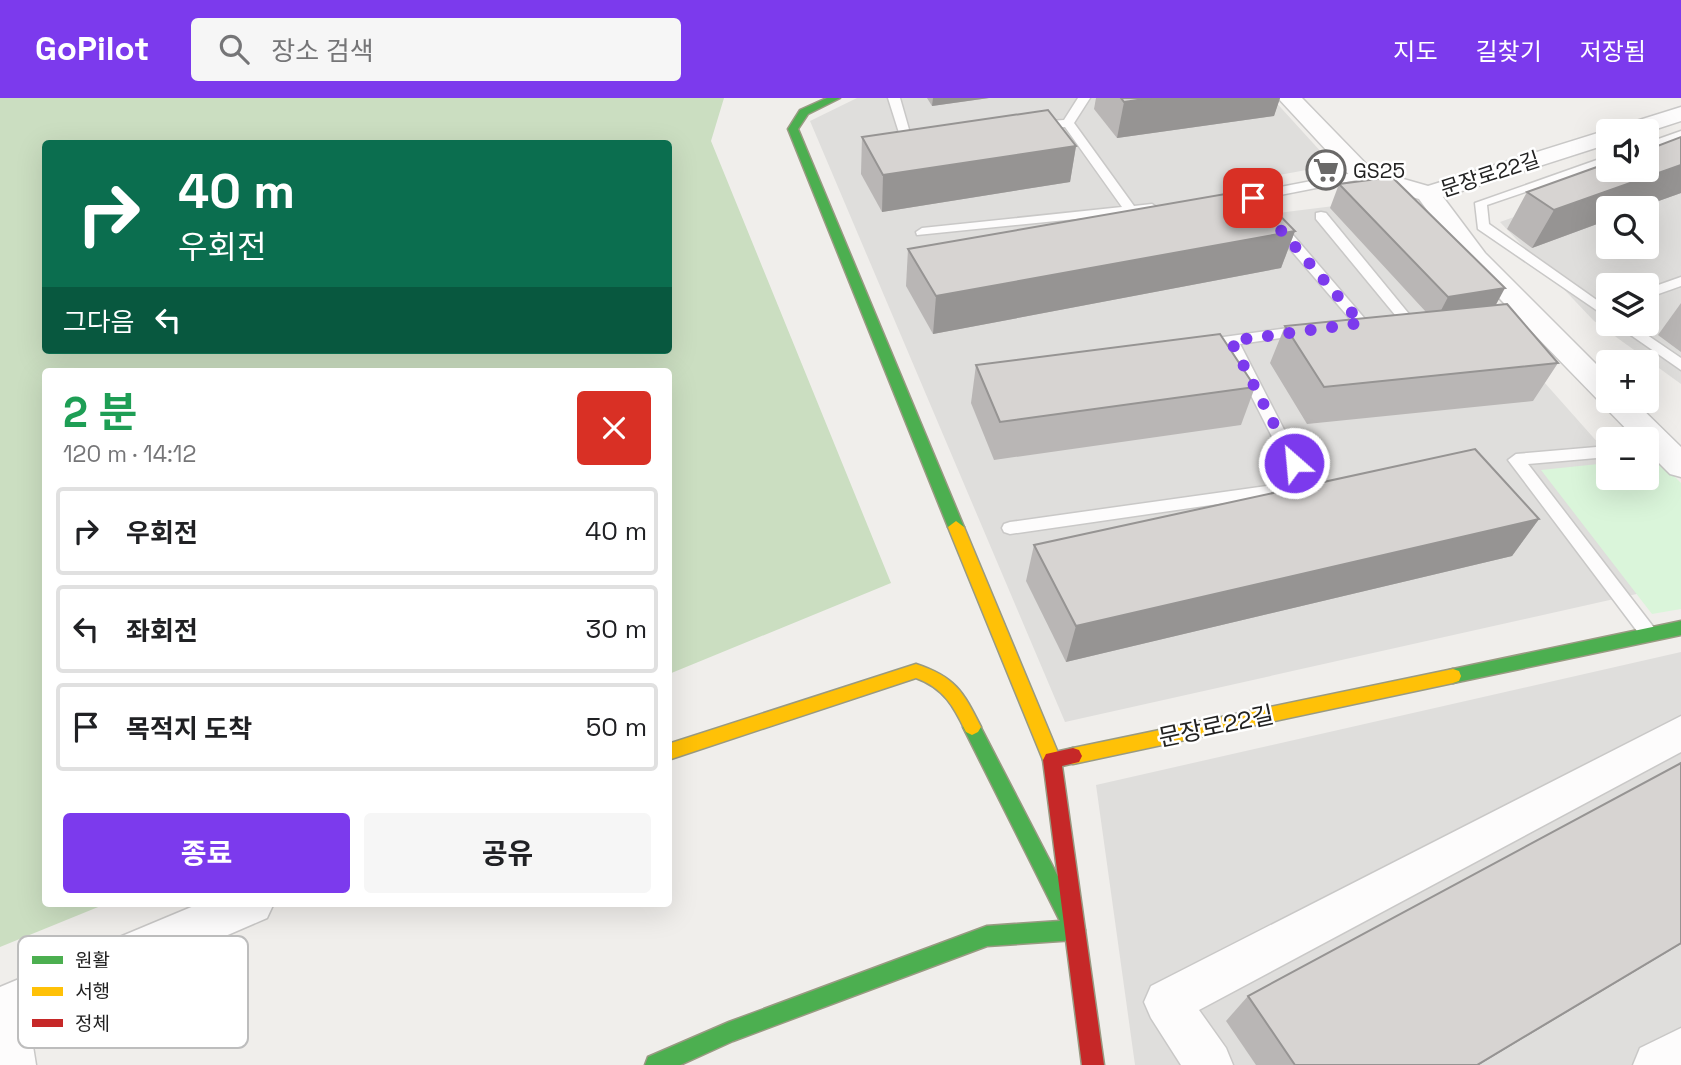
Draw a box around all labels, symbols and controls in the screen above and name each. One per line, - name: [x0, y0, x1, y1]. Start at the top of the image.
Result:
- search box: [191, 18, 681, 81]
- text: GoPilot: [35, 28, 149, 70]
- icon: search: [215, 30, 253, 68]
- text: 장소 검색: [271, 34, 374, 68]
- text: 지도: [1393, 36, 1438, 67]
- text: 길찾기: [1476, 36, 1542, 67]
- text: 저장됨: [1580, 36, 1646, 67]
- map controls: [1596, 119, 1659, 490]
- button: sound: [1596, 119, 1659, 182]
- street label: 문장로22길: [1437, 145, 1543, 203]
- supermarket icon: GS25: [1305, 149, 1347, 191]
- place label: GS25: [1353, 157, 1405, 184]
- text: 40 m: [178, 160, 295, 222]
- icon: right: [63, 168, 154, 259]
- pin: [1223, 168, 1283, 228]
- icon: arrive: [1234, 179, 1272, 217]
- button: search: [1596, 196, 1659, 259]
- text: 우회전: [178, 227, 266, 267]
- button: layers: [1596, 273, 1659, 336]
- icon: left: [149, 301, 187, 339]
- text: 그다음: [63, 305, 135, 339]
- button: +: [1596, 350, 1659, 413]
- text: 2 분: [63, 386, 137, 439]
- button: close: [577, 391, 651, 465]
- position arrow: [1257, 426, 1331, 500]
- button: −: [1596, 427, 1659, 490]
- text: 120 m · 14:12: [63, 439, 196, 469]
- icon: right: [67, 512, 105, 550]
- text: 40 m: [585, 514, 647, 548]
- text: 우회전: [126, 516, 198, 550]
- icon: left: [67, 610, 105, 648]
- text: 30 m: [586, 612, 647, 646]
- text: 좌회전: [126, 614, 198, 648]
- street label: 문장로22길: [1155, 699, 1277, 753]
- icon: arrive: [67, 708, 105, 746]
- text: 50 m: [586, 710, 647, 744]
- text: 목적지 도착: [126, 712, 252, 746]
- button: 종료: [63, 813, 350, 893]
- button: 공유: [364, 813, 651, 893]
- legend: [18, 936, 248, 1048]
- text: 원활: [75, 948, 110, 973]
- text: 서행: [75, 979, 110, 1004]
- text: 정체: [75, 1011, 110, 1036]

